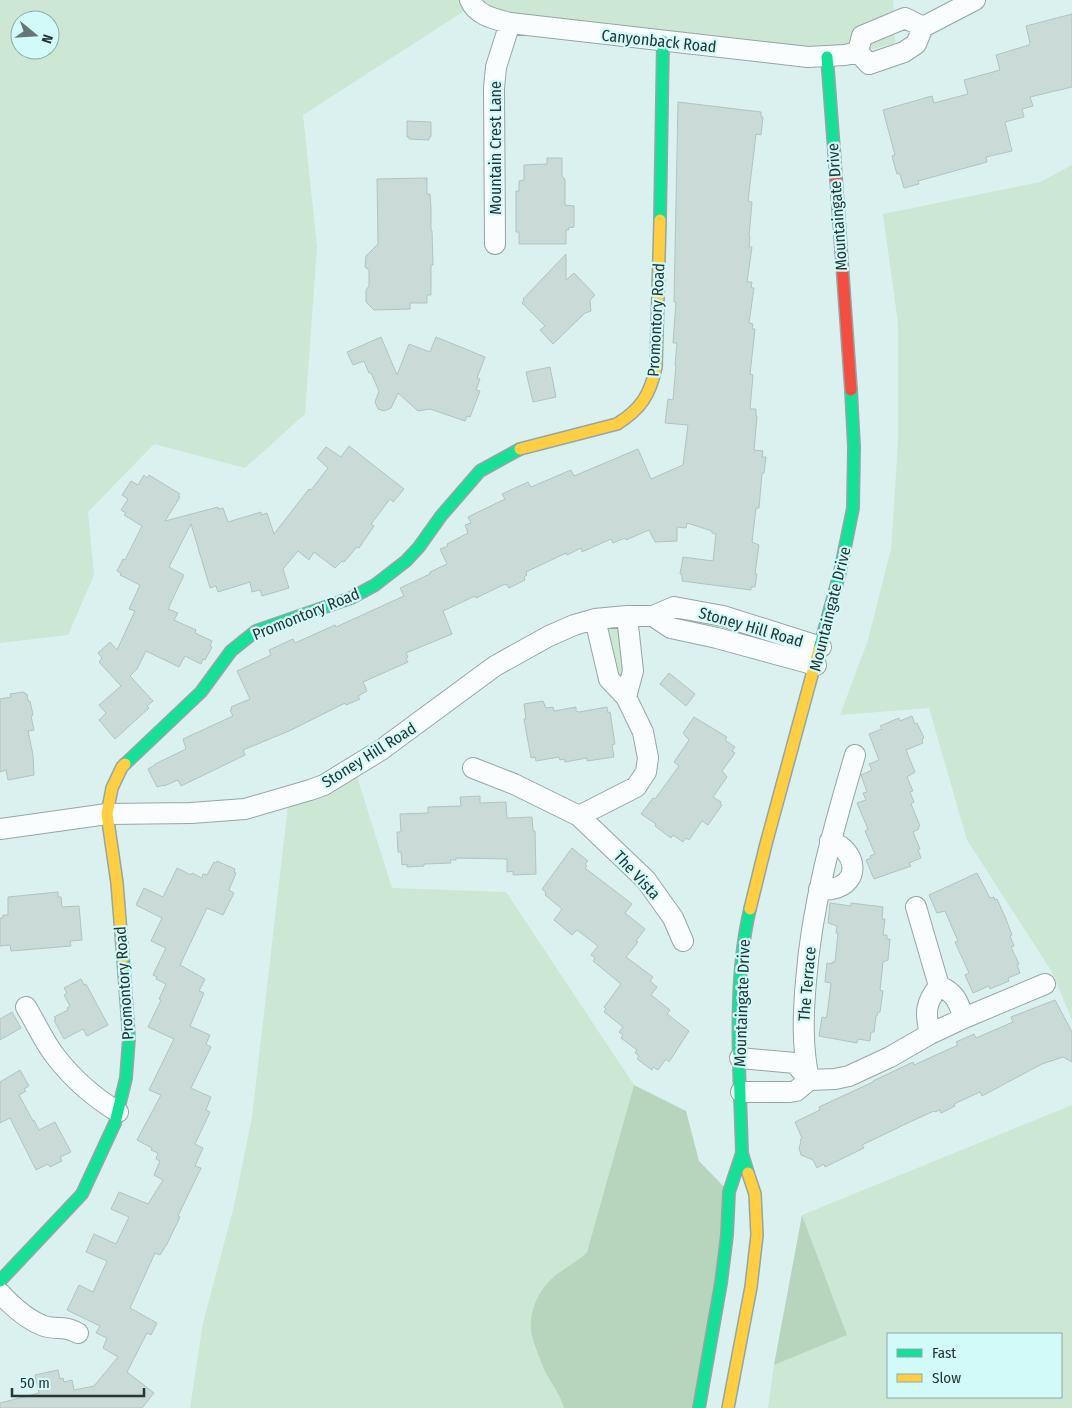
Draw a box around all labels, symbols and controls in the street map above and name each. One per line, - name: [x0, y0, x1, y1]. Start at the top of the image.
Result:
- north arrow: [10, 10, 60, 60]
- street label: Canyonback Road: [601, 26, 717, 56]
- text: N: [38, 32, 56, 45]
- street label: Mountain Crest Lane: [486, 81, 505, 215]
- street label: Mountaingate Drive: [823, 143, 851, 271]
- street label: Promontory Road: [644, 263, 668, 377]
- street label: Mountaingate Drive: [805, 545, 855, 673]
- street label: Promontory Road: [250, 584, 362, 644]
- street label: Stoney Hill Road: [697, 603, 805, 651]
- street label: Stoney Hill Road: [318, 718, 420, 792]
- street label: The Vista: [610, 847, 664, 903]
- street label: Promontory Road: [111, 926, 137, 1040]
- street label: Mountaingate Drive: [730, 939, 754, 1067]
- street label: The Terrace: [794, 946, 820, 1022]
- legend: [887, 1333, 1062, 1398]
- text: Fast: [932, 1344, 956, 1362]
- scale bar: [12, 1366, 145, 1398]
- text: Slow: [932, 1369, 961, 1387]
- text: 50 m: [20, 1374, 50, 1392]

